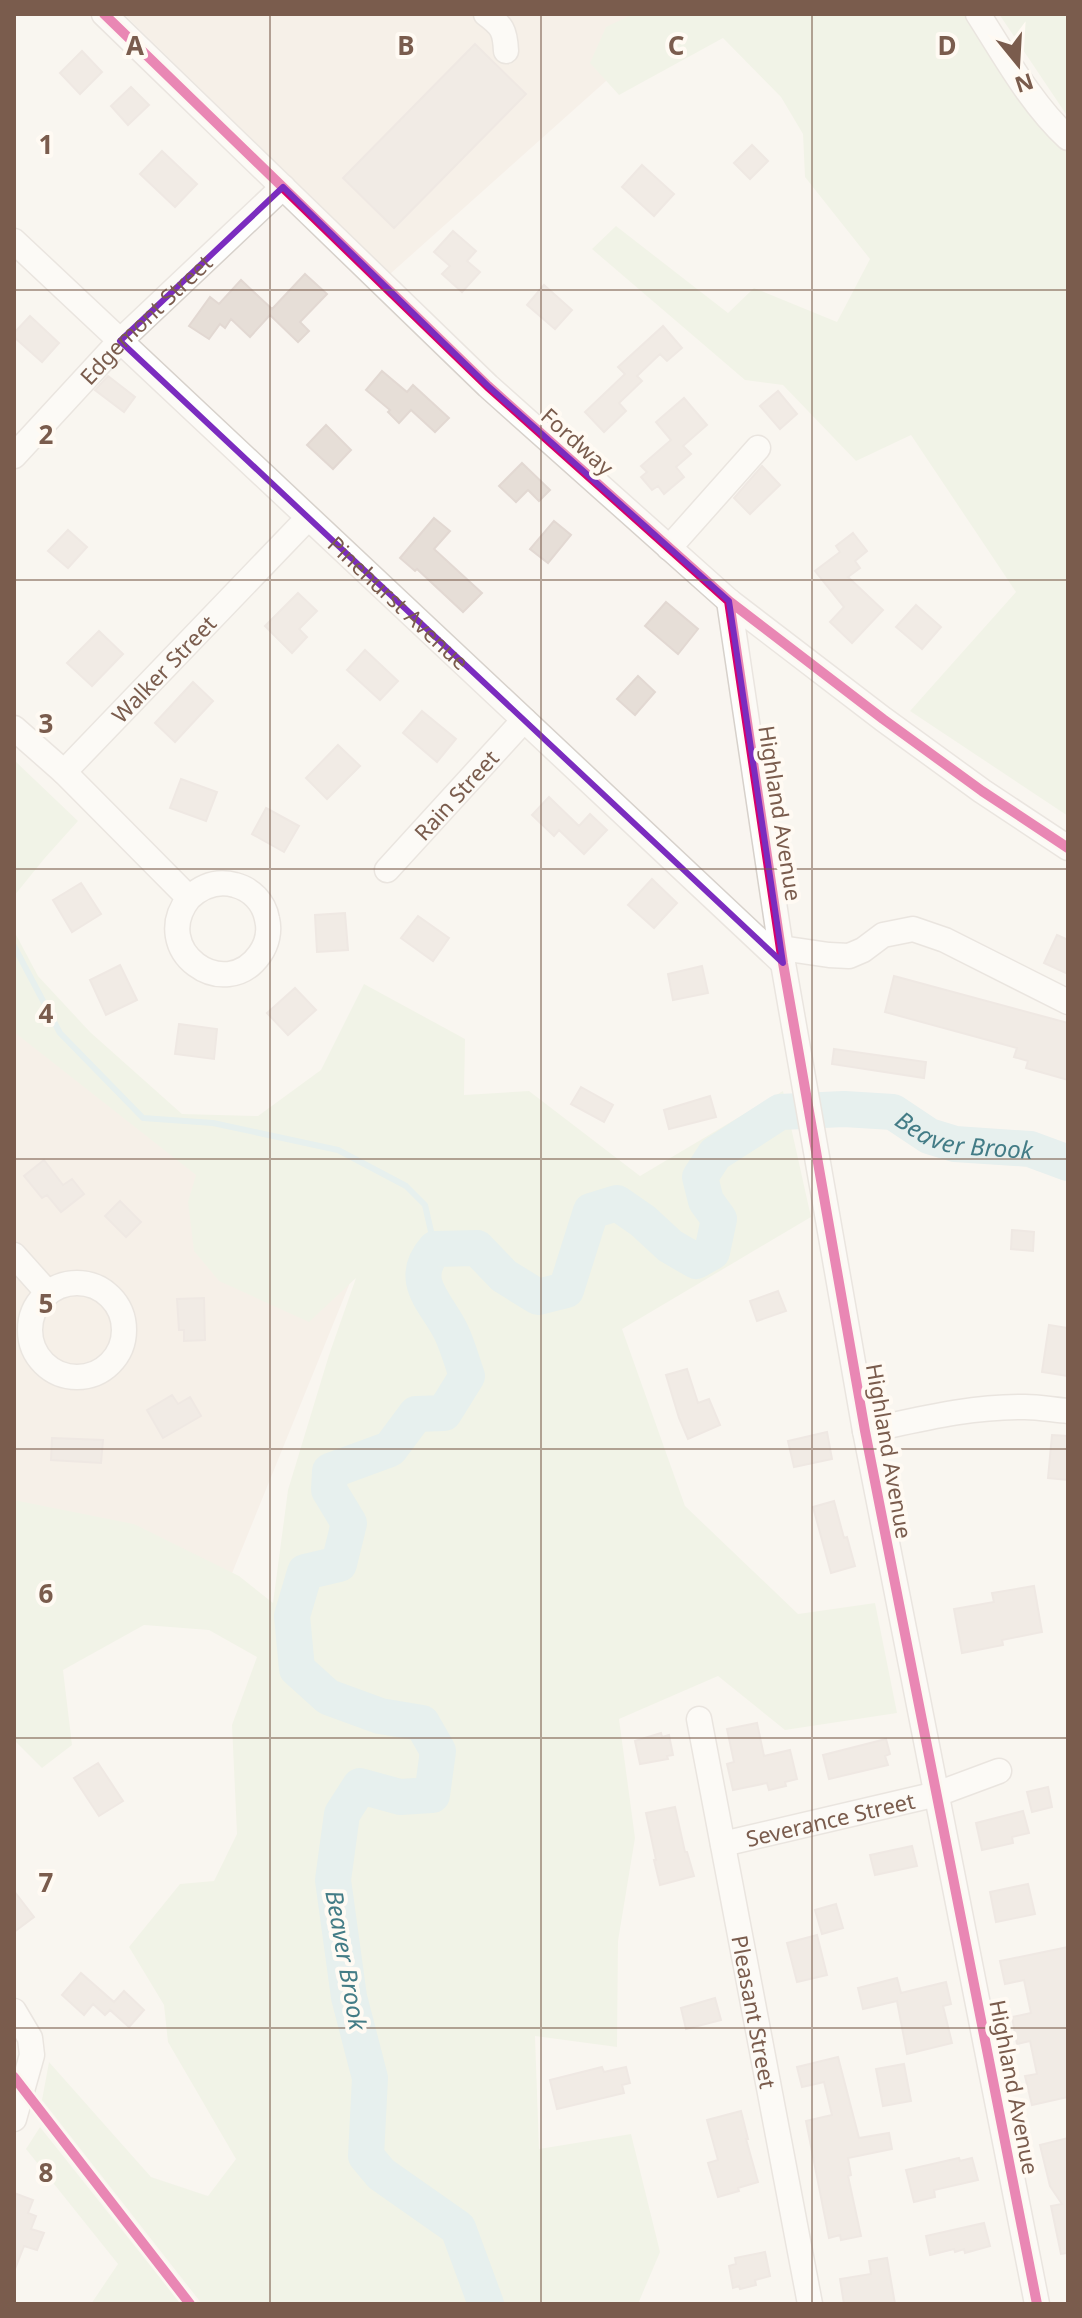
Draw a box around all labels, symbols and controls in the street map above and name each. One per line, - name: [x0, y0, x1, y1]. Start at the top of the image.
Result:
- north arrow: [978, 24, 1058, 104]
- text: A: [126, 27, 144, 63]
- text: B: [397, 27, 415, 63]
- text: C: [668, 27, 684, 63]
- text: D: [937, 27, 957, 63]
- text: N: [1011, 67, 1038, 101]
- text: 1: [39, 126, 53, 162]
- street label: Edgemont Street: [73, 247, 218, 391]
- street label: Fordway: [535, 400, 621, 482]
- text: 2: [39, 416, 54, 452]
- street label: Pinehurst Avenue: [322, 529, 476, 676]
- street label: Walker Street: [105, 608, 222, 729]
- text: 3: [39, 705, 53, 741]
- street label: Highland Avenue: [752, 723, 810, 903]
- street label: Rain Street: [407, 743, 505, 846]
- text: 4: [39, 995, 54, 1031]
- water label: Beaver Brook: [890, 1102, 1035, 1166]
- text: 5: [39, 1285, 53, 1321]
- street label: Highland Avenue: [860, 1361, 920, 1541]
- text: 6: [39, 1575, 54, 1611]
- street label: Severance Street: [743, 1785, 918, 1853]
- text: 7: [39, 1864, 54, 1900]
- water label: Beaver Brook: [318, 1888, 376, 2034]
- street label: Pleasant Street: [725, 1933, 784, 2091]
- street label: Highland Avenue: [983, 1997, 1047, 2177]
- text: 8: [39, 2154, 53, 2190]

